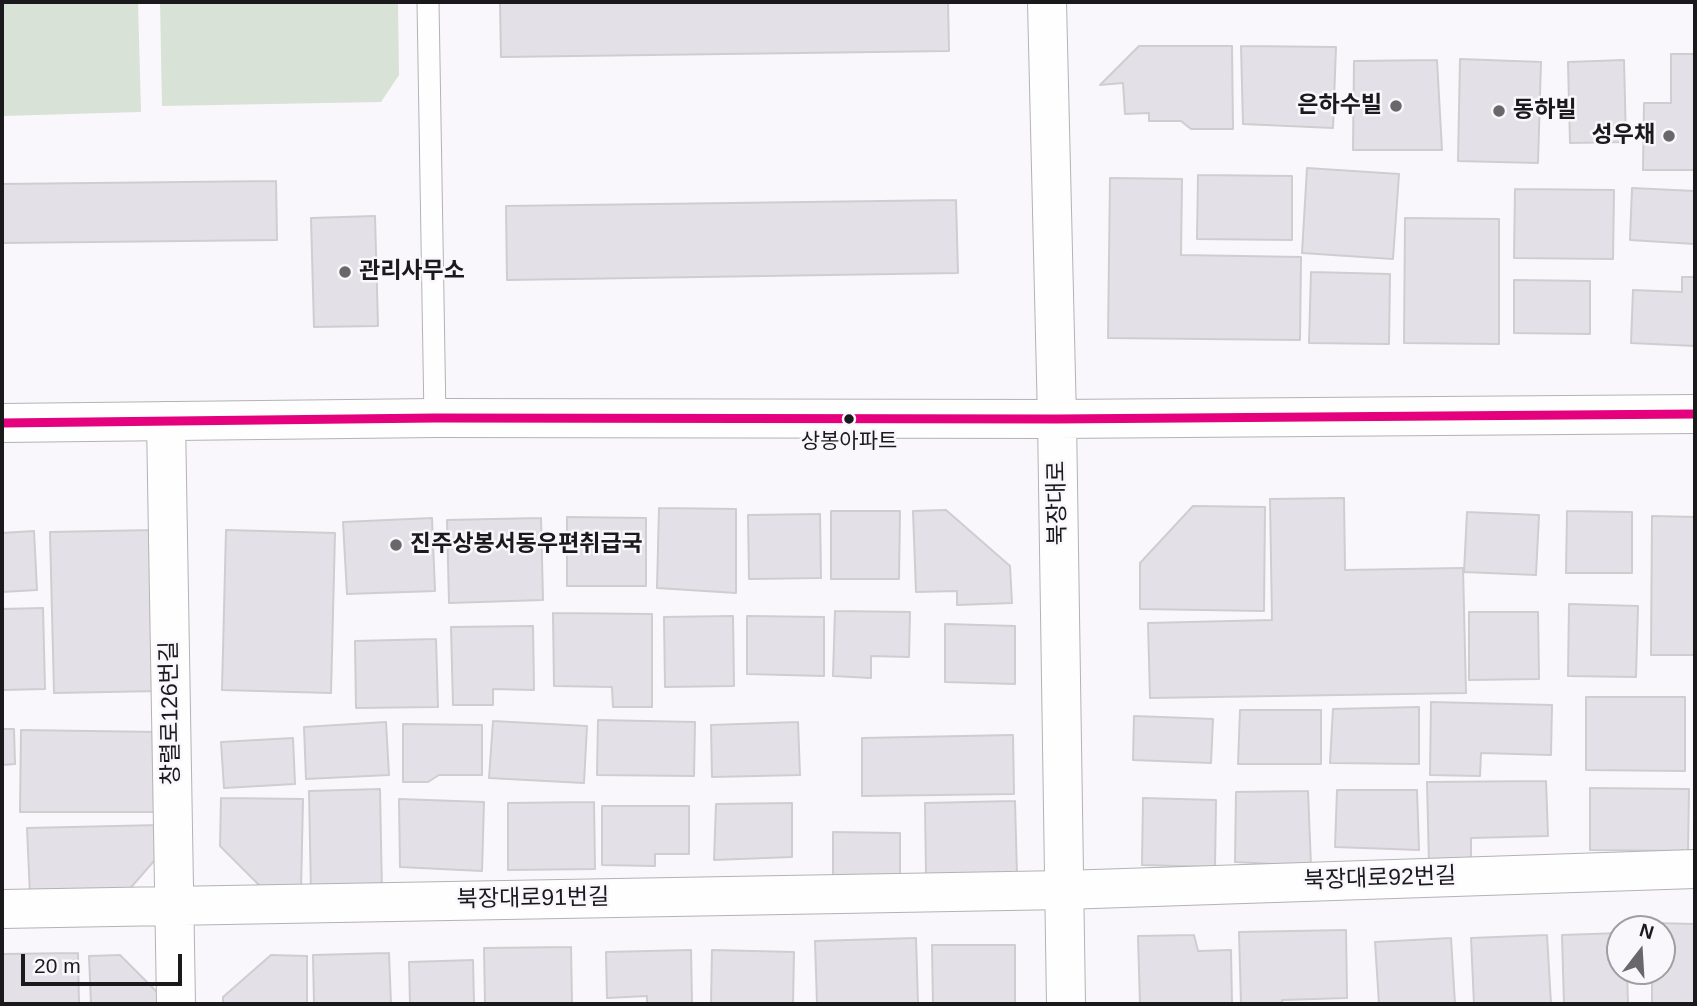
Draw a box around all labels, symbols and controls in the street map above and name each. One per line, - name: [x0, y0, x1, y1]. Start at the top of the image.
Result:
- place label: 은하수빌: [1297, 92, 1382, 120]
- place label: 동하빌: [1513, 97, 1576, 125]
- marker: 은하수빌: [1388, 98, 1404, 114]
- marker: 동하빌: [1491, 103, 1507, 119]
- place label: 성우채: [1592, 122, 1655, 150]
- marker: 성우채: [1661, 128, 1677, 144]
- place label: 관리사무소: [359, 258, 465, 286]
- marker: 관리사무소: [337, 264, 353, 280]
- marker: 상봉아파트: [842, 412, 856, 426]
- place label: 상봉아파트: [801, 429, 897, 455]
- street label: 북장대로: [1043, 460, 1073, 546]
- place label: 진주상봉서동우편취급국: [410, 531, 643, 559]
- marker: 진주상봉서동우편취급국: [388, 537, 404, 553]
- street label: 창렬로126번길: [156, 641, 186, 785]
- street label: 북장대로92번길: [1303, 863, 1457, 895]
- street label: 북장대로91번길: [456, 884, 610, 914]
- north arrow: [1606, 915, 1676, 985]
- text: N: [1637, 919, 1656, 943]
- scale bar: [24, 940, 186, 984]
- text: 20 m: [34, 954, 81, 977]

